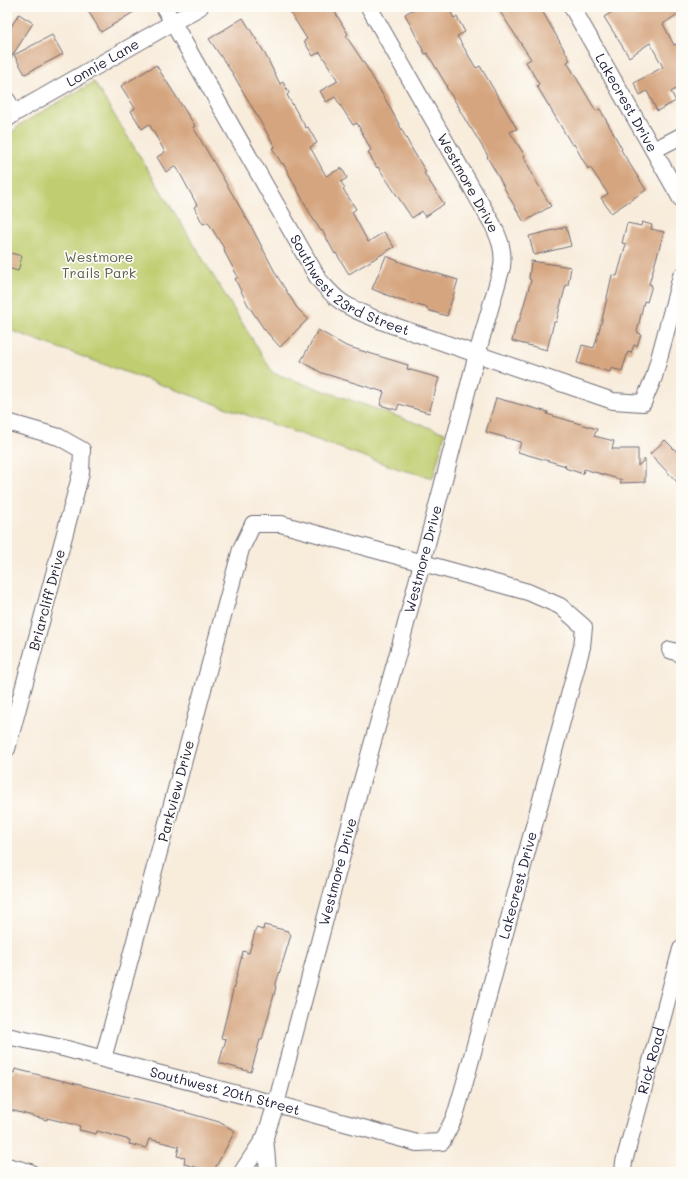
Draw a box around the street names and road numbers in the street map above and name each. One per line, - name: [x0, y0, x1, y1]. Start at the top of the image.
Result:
- street label: Lonnie Lane: [62, 34, 142, 91]
- street label: Lakecrest Drive: [591, 50, 662, 155]
- street label: Westmore Drive: [433, 130, 504, 236]
- street label: Southwest 23rd Street: [286, 231, 412, 339]
- street label: Westmore Drive: [399, 503, 446, 615]
- street label: Briarcliff Drive: [24, 547, 69, 653]
- street label: Parkview Drive: [153, 738, 198, 844]
- street label: Westmore Drive: [314, 816, 361, 928]
- street label: Lakecrest Drive: [494, 829, 541, 941]
- street label: Rick Road: [633, 1025, 669, 1096]
- street label: Southwest 20th Street: [148, 1062, 303, 1119]

